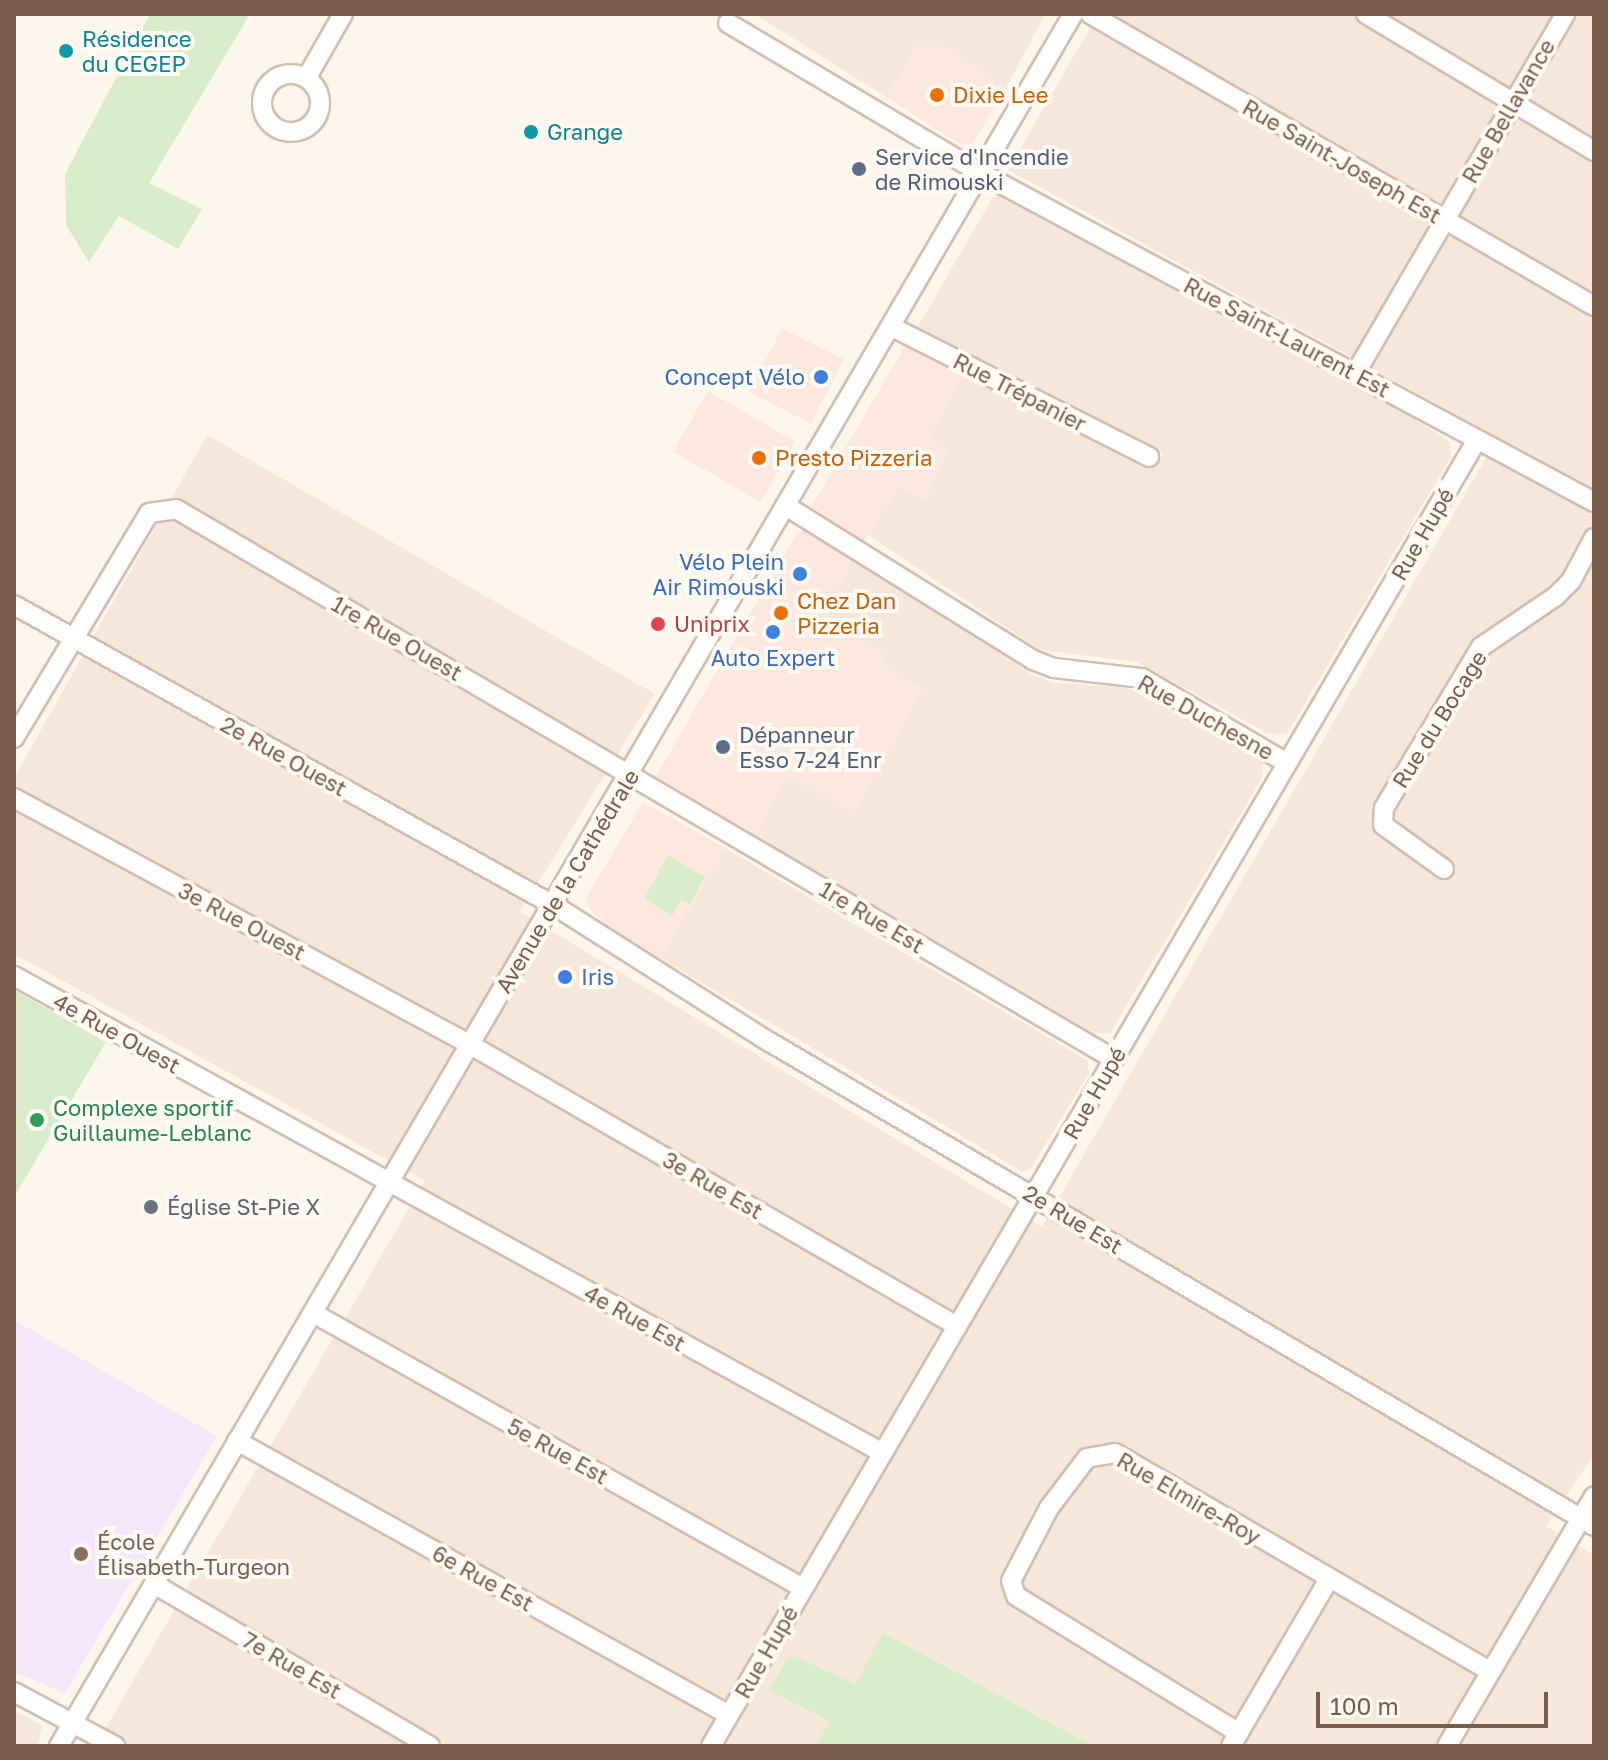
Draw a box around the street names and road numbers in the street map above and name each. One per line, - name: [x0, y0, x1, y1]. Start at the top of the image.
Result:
- street label: Rue Bellavance: [1456, 34, 1560, 188]
- street label: Rue Saint-Joseph Est: [1238, 93, 1446, 229]
- street label: Rue Saint-Laurent Est: [1179, 271, 1395, 403]
- street label: Rue Trépanier: [949, 347, 1091, 437]
- street label: Rue Hupé: [1385, 483, 1459, 585]
- street label: 1re Rue Ouest: [327, 590, 467, 686]
- street label: Rue du Bocage: [1386, 645, 1492, 793]
- street label: Rue Duchesne: [1134, 669, 1278, 765]
- street label: 2e Rue Ouest: [216, 711, 352, 801]
- street label: Avenue de la Cathédrale: [490, 764, 644, 998]
- street label: 1re Rue Est: [815, 875, 929, 959]
- street label: 3e Rue Ouest: [174, 876, 310, 966]
- street label: 4e Rue Ouest: [49, 987, 185, 1079]
- street label: Rue Hupé: [1057, 1042, 1131, 1144]
- street label: 3e Rue Est: [658, 1146, 768, 1224]
- street label: 2e Rue Est: [1019, 1179, 1127, 1259]
- street label: 4e Rue Est: [580, 1279, 690, 1357]
- street label: 5e Rue Est: [503, 1413, 613, 1489]
- street label: Rue Elmire-Roy: [1113, 1446, 1265, 1550]
- street label: 6e Rue Est: [428, 1539, 538, 1617]
- street label: Rue Hupé: [729, 1601, 803, 1703]
- street label: 7e Rue Est: [238, 1626, 346, 1704]

